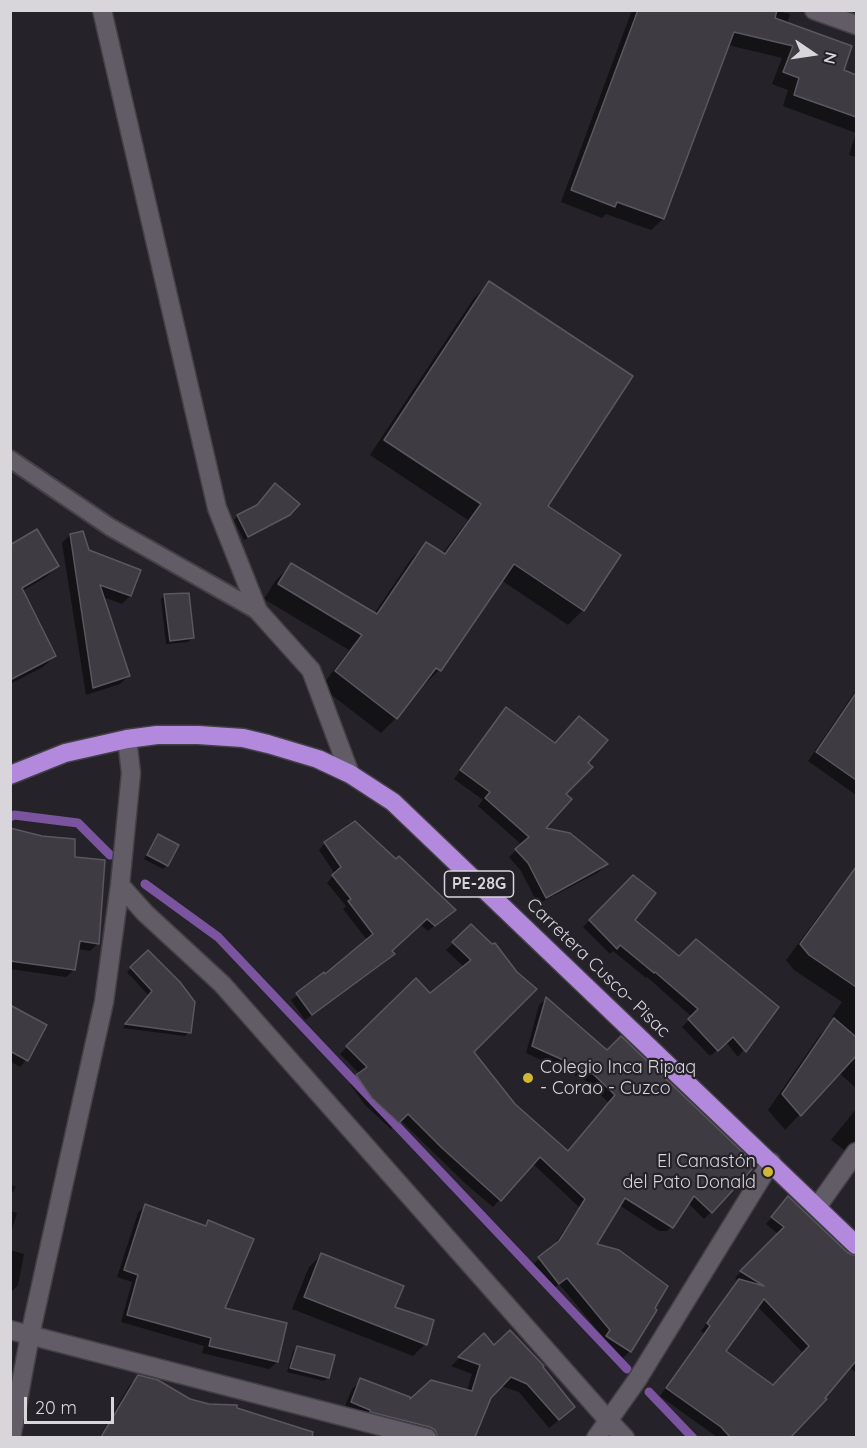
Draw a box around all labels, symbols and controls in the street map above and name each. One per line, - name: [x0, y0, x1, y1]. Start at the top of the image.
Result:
- north arrow: [783, 24, 843, 84]
- text: N: [819, 50, 842, 66]
- road number: PE-28G: [444, 871, 514, 897]
- street label: Carretera Cusco- Pisac: [522, 894, 674, 1042]
- place label: Colegio Inca Ripaq - Corao - Cuzco: [540, 1057, 696, 1100]
- marker: Colegio Inca Ripaq - Corao - Cuzco: [521, 1071, 535, 1085]
- place label: El Canastón del Pato Donald: [622, 1151, 756, 1194]
- marker: El Canastón del Pato Donald: [761, 1165, 775, 1179]
- scale bar: [27, 1385, 117, 1423]
- text: 20 m: [35, 1396, 77, 1419]

